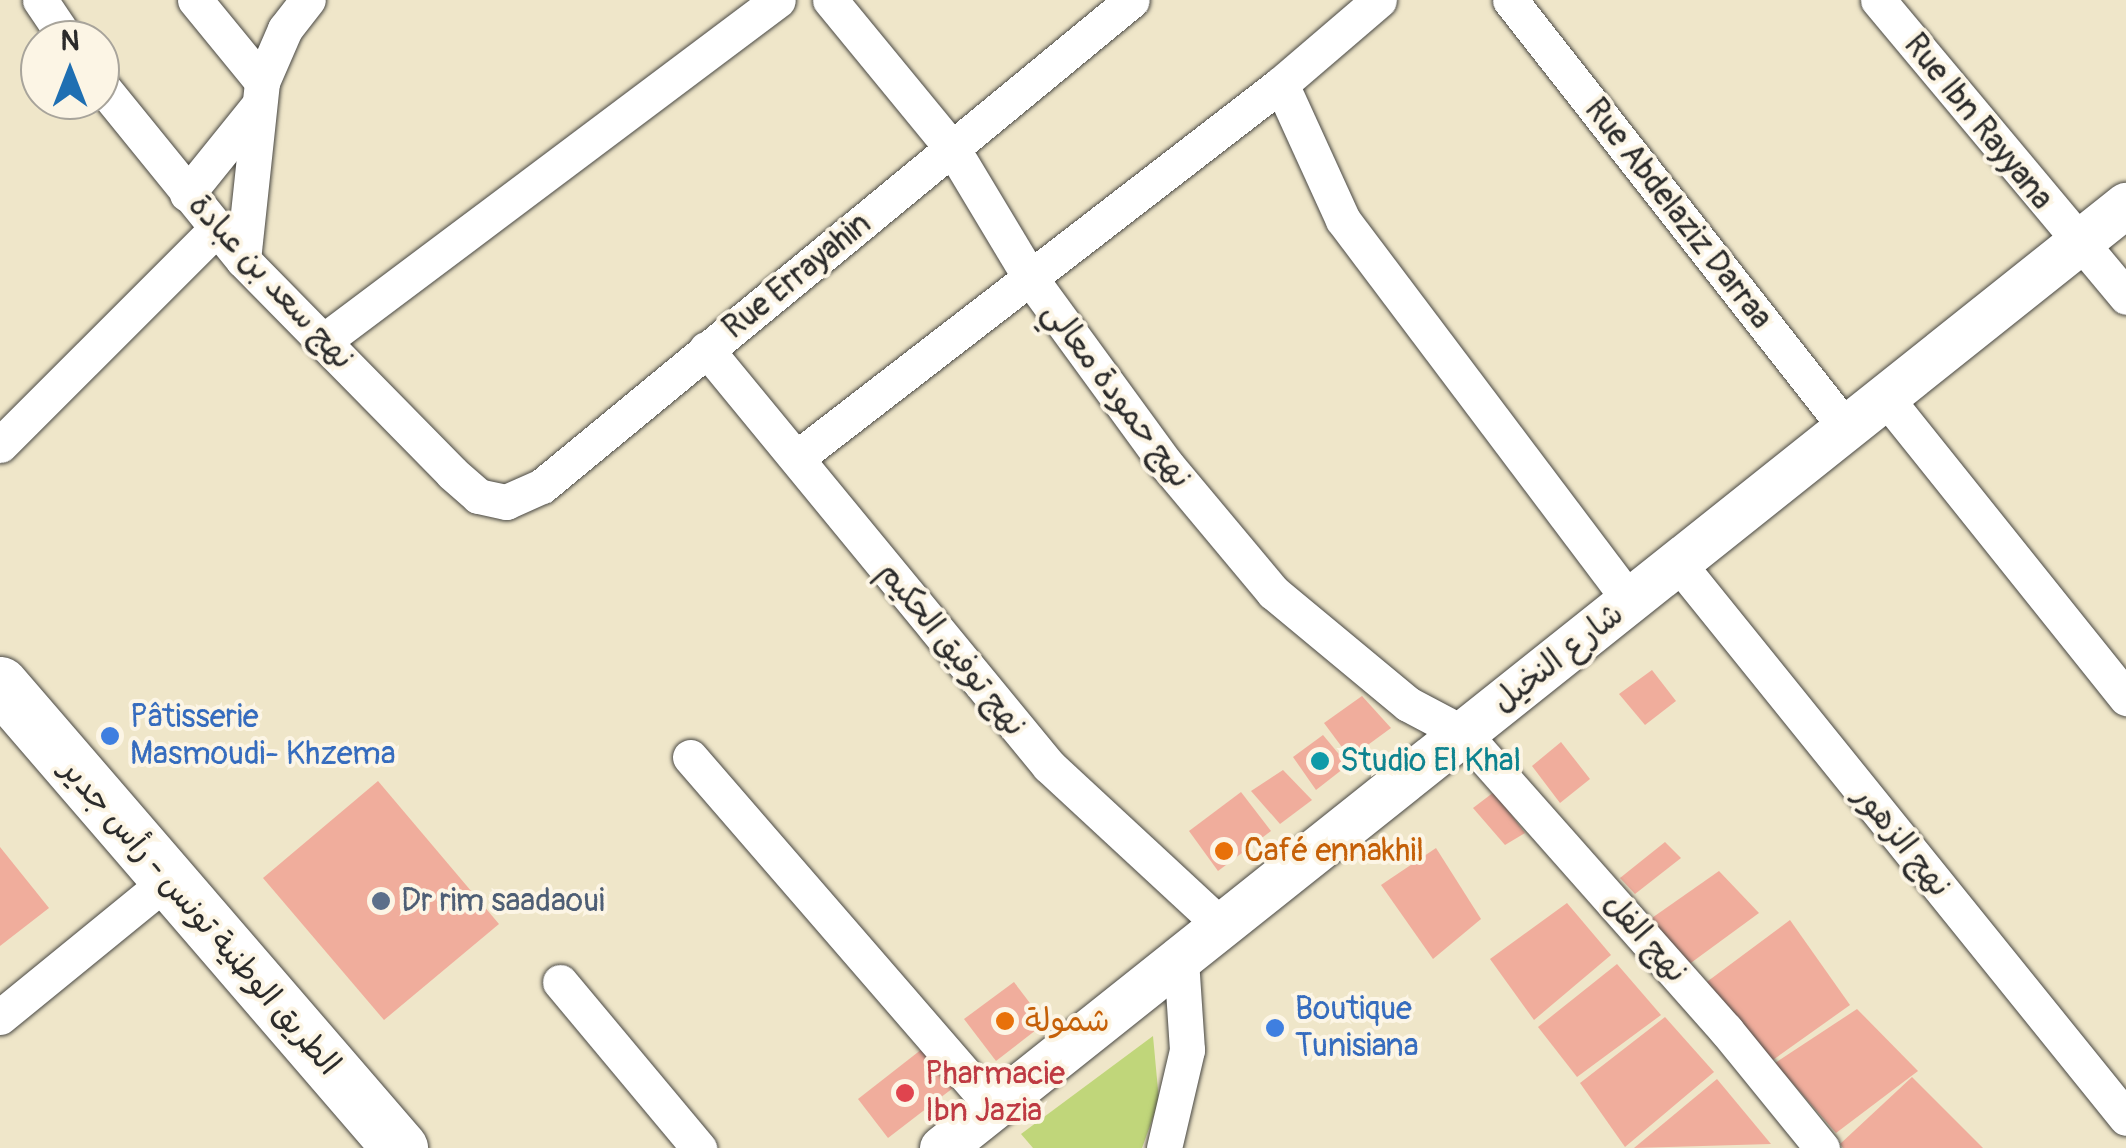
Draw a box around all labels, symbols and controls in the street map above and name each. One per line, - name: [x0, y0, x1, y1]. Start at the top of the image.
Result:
- north arrow: [20, 20, 120, 120]
- text: N: [61, 24, 79, 59]
- street label: Rue Ibn Rayyana: [1895, 26, 2061, 218]
- street label: Rue Abdelaziz Darraa: [1576, 91, 1780, 337]
- street label: نهج سعد بن عبادة: [180, 186, 362, 378]
- street label: Rue Errayahin: [715, 205, 879, 347]
- street label: نهج حمودة معالي: [1034, 294, 1200, 496]
- street label: نهج توفيق الحكيم: [870, 554, 1034, 744]
- street label: شارع النخيل: [1485, 595, 1631, 721]
- place label: Pâtisserie Masmoudi- Khzema: [130, 699, 396, 774]
- marker: Pâtisserie Masmoudi- Khzema: [99, 725, 121, 747]
- place label: Studio El Khal: [1340, 742, 1521, 780]
- marker: Studio El Khal: [1309, 750, 1331, 772]
- street label: الطريق الوطنية تونس - رأس جدير: [52, 751, 348, 1083]
- street label: نهج الزهور: [1845, 777, 1959, 905]
- place label: Café ennakhil: [1244, 832, 1424, 870]
- marker: Café ennakhil: [1213, 840, 1235, 862]
- place label: Dr rim saadaoui: [401, 882, 605, 920]
- street label: نهج الفل: [1595, 885, 1695, 991]
- marker: Dr rim saadaoui: [370, 890, 392, 912]
- place label: Boutique Tunisiana: [1295, 991, 1419, 1066]
- place label: شمولة: [1025, 1002, 1110, 1040]
- marker: شمولة: [994, 1010, 1016, 1032]
- marker: Boutique Tunisiana: [1264, 1017, 1286, 1039]
- place label: Pharmacie Ibn Jazia: [925, 1056, 1065, 1131]
- marker: Pharmacie Ibn Jazia: [894, 1082, 916, 1104]

